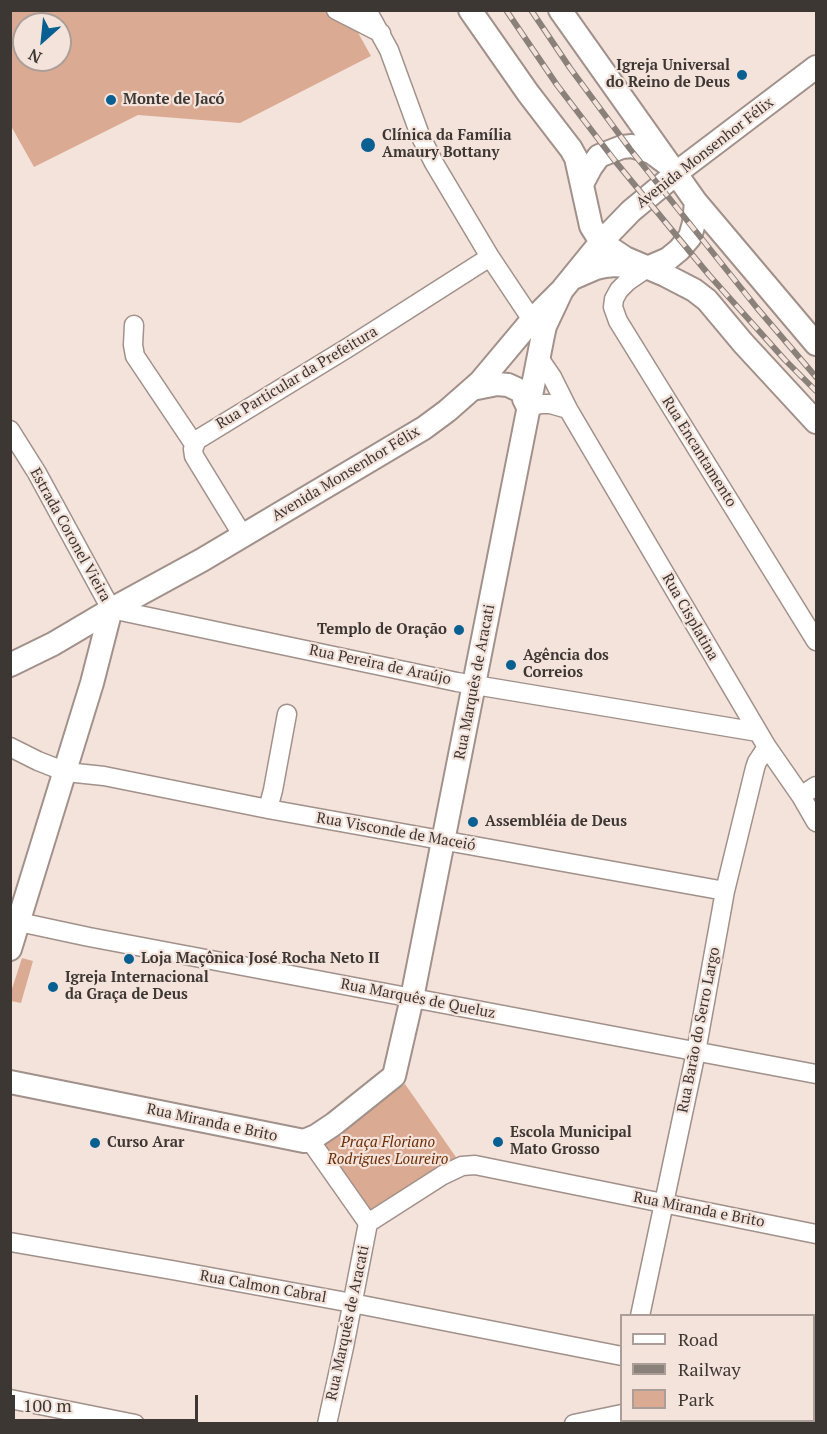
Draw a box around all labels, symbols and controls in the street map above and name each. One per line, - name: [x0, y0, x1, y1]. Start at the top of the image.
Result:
- north arrow: [12, 12, 72, 72]
- text: N: [24, 44, 45, 69]
- place label: Igreja Universal do Reino de Deus: [606, 57, 730, 92]
- marker: Igreja Universal do Reino de Deus: [735, 68, 749, 82]
- place label: Monte de Jacó: [123, 91, 224, 109]
- marker: Monte de Jacó: [104, 93, 118, 107]
- street label: Avenida Monsenhor Félix: [633, 94, 777, 212]
- place label: Clínica da Família Amaury Bottany: [382, 127, 512, 162]
- marker: Clínica da Família Amaury Bottany: [359, 136, 377, 154]
- street label: Rua Particular da Prefeitura: [213, 323, 381, 433]
- street label: Rua Encantamento: [658, 393, 740, 511]
- street label: Avenida Monsenhor Félix: [269, 423, 423, 525]
- street label: Estrada Coronel Vieira: [26, 465, 114, 605]
- street label: Rua Cisplatina: [658, 570, 722, 664]
- street label: Rua Marquês de Aracati: [451, 603, 499, 761]
- place label: Templo de Oração: [317, 621, 447, 639]
- marker: Templo de Oração: [452, 623, 466, 637]
- street label: Rua Pereira de Araújo: [307, 641, 453, 689]
- place label: Agência dos Correios: [523, 647, 609, 682]
- marker: Agência dos Correios: [504, 658, 518, 672]
- street label: Rua Visconde de Maceió: [315, 809, 477, 855]
- place label: Assembléia de Deus: [485, 813, 627, 831]
- marker: Assembléia de Deus: [466, 815, 480, 829]
- street label: Rua Barão do Serro Largo: [674, 946, 724, 1114]
- place label: Loja Maçônica José Rocha Neto II: [141, 950, 379, 968]
- marker: Loja Maçônica José Rocha Neto II: [122, 952, 136, 966]
- place label: Igreja Internacional da Graça de Deus: [65, 969, 209, 1004]
- street label: Rua Marquês de Queluz: [339, 975, 497, 1023]
- marker: Igreja Internacional da Graça de Deus: [46, 980, 60, 994]
- street label: Rua Miranda e Brito: [145, 1100, 279, 1146]
- place label: Escola Municipal Mato Grosso: [510, 1124, 632, 1159]
- place label: Curso Arar: [107, 1134, 185, 1152]
- park label: Praça Floriano Rodrigues Loureiro: [328, 1134, 448, 1169]
- marker: Escola Municipal Mato Grosso: [491, 1135, 505, 1149]
- marker: Curso Arar: [88, 1136, 102, 1150]
- street label: Rua Miranda e Brito: [632, 1188, 766, 1232]
- street label: Rua Marquês de Aracati: [323, 1244, 373, 1402]
- street label: Rua Calmon Cabral: [198, 1267, 328, 1307]
- legend: [620, 1314, 815, 1422]
- text: Road: [678, 1327, 718, 1351]
- text: Railway: [678, 1357, 741, 1381]
- scale bar: [15, 1383, 201, 1421]
- text: Park: [678, 1387, 714, 1411]
- text: 100 m: [23, 1393, 72, 1417]

